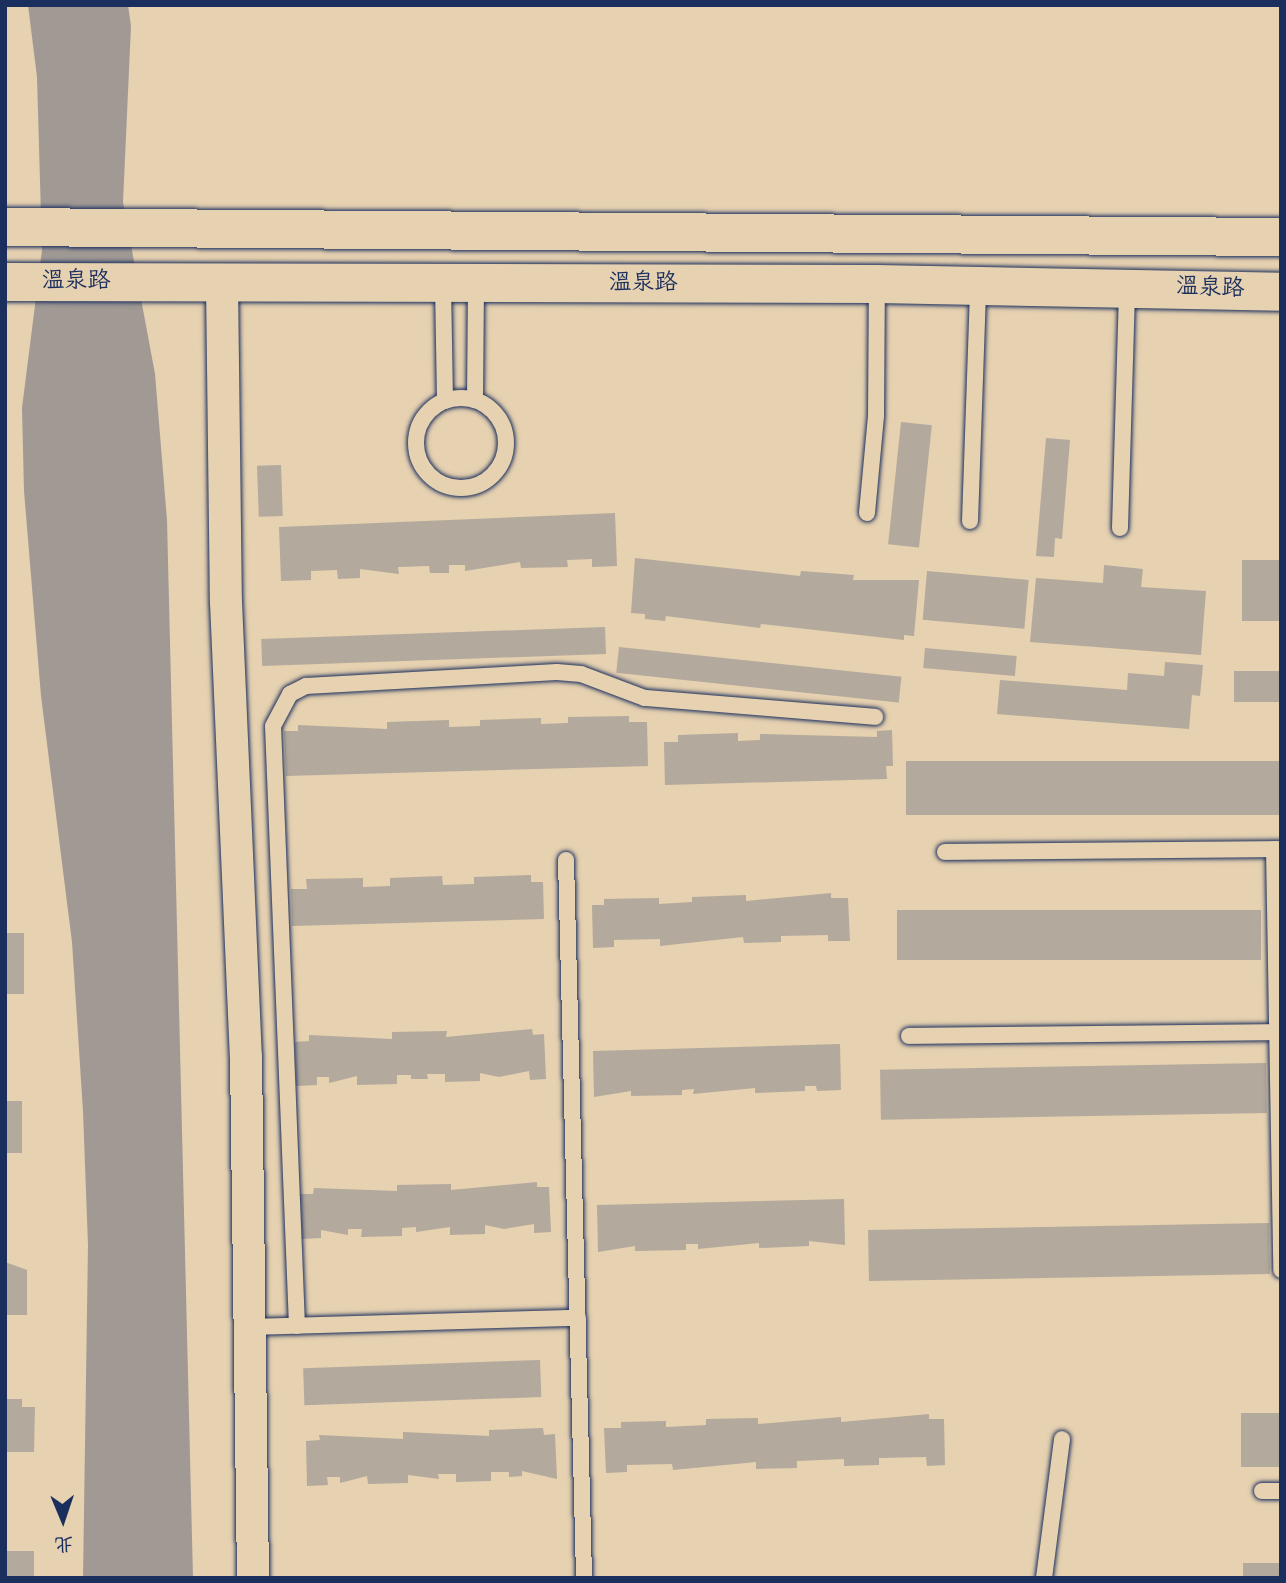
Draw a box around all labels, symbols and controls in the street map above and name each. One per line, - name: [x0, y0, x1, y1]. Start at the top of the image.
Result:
- street label: 温泉路: [42, 269, 110, 297]
- street label: 温泉路: [609, 271, 677, 299]
- street label: 温泉路: [1175, 275, 1245, 305]
- north arrow: [28, 1485, 98, 1555]
- text: 北: [54, 1528, 74, 1555]

